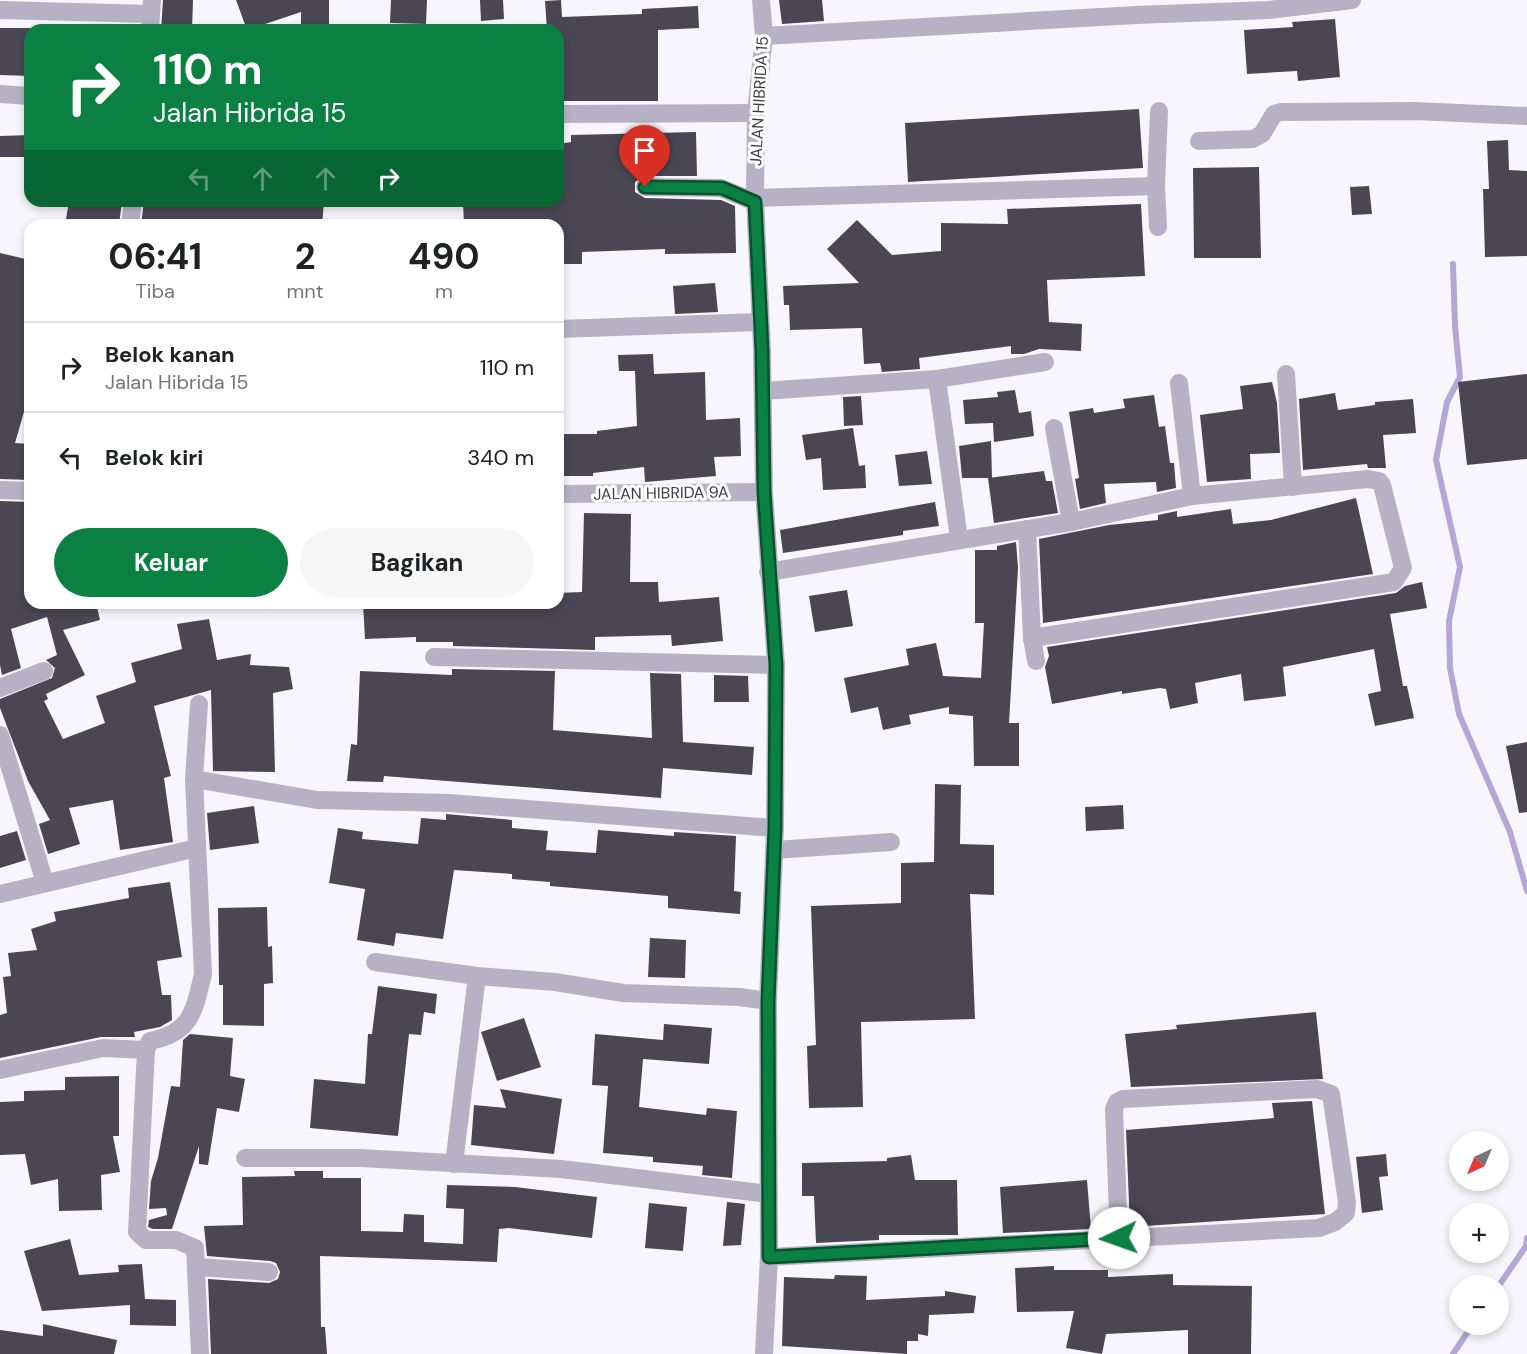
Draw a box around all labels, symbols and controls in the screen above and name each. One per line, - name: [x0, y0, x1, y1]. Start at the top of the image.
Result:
- street label: JALAN HIBRIDA 15: [745, 36, 773, 166]
- text: 110 m: [153, 42, 263, 97]
- icon: right: [54, 48, 132, 126]
- text: Jalan Hibrida 15: [153, 95, 347, 130]
- pin: [619, 125, 670, 187]
- icon: arrive: [628, 134, 661, 167]
- icon: left: [183, 162, 216, 195]
- icon: ahead: [246, 162, 279, 195]
- icon: ahead: [309, 162, 342, 195]
- icon: right: [372, 162, 405, 195]
- text: 06:41: [108, 233, 202, 280]
- text: 2: [295, 233, 315, 280]
- text: 490: [408, 233, 480, 280]
- text: Tiba: [136, 278, 175, 304]
- text: mnt: [287, 278, 324, 304]
- text: m: [435, 278, 453, 304]
- text: Belok kanan: [105, 340, 235, 369]
- icon: right: [54, 351, 87, 384]
- text: 110 m: [480, 353, 534, 382]
- text: Jalan Hibrida 15: [105, 369, 248, 395]
- icon: left: [54, 441, 87, 474]
- text: Belok kiri: [105, 443, 203, 472]
- text: 340 m: [467, 443, 534, 472]
- street label: JALAN HIBRIDA 9A: [593, 481, 729, 505]
- button: Keluar: [54, 528, 288, 597]
- button: Bagikan: [300, 528, 534, 597]
- north arrow: [1449, 1131, 1509, 1191]
- map controls: [1449, 1131, 1509, 1335]
- button: +: [1449, 1203, 1509, 1263]
- position arrow: [1087, 1206, 1151, 1270]
- button: −: [1449, 1275, 1509, 1335]

